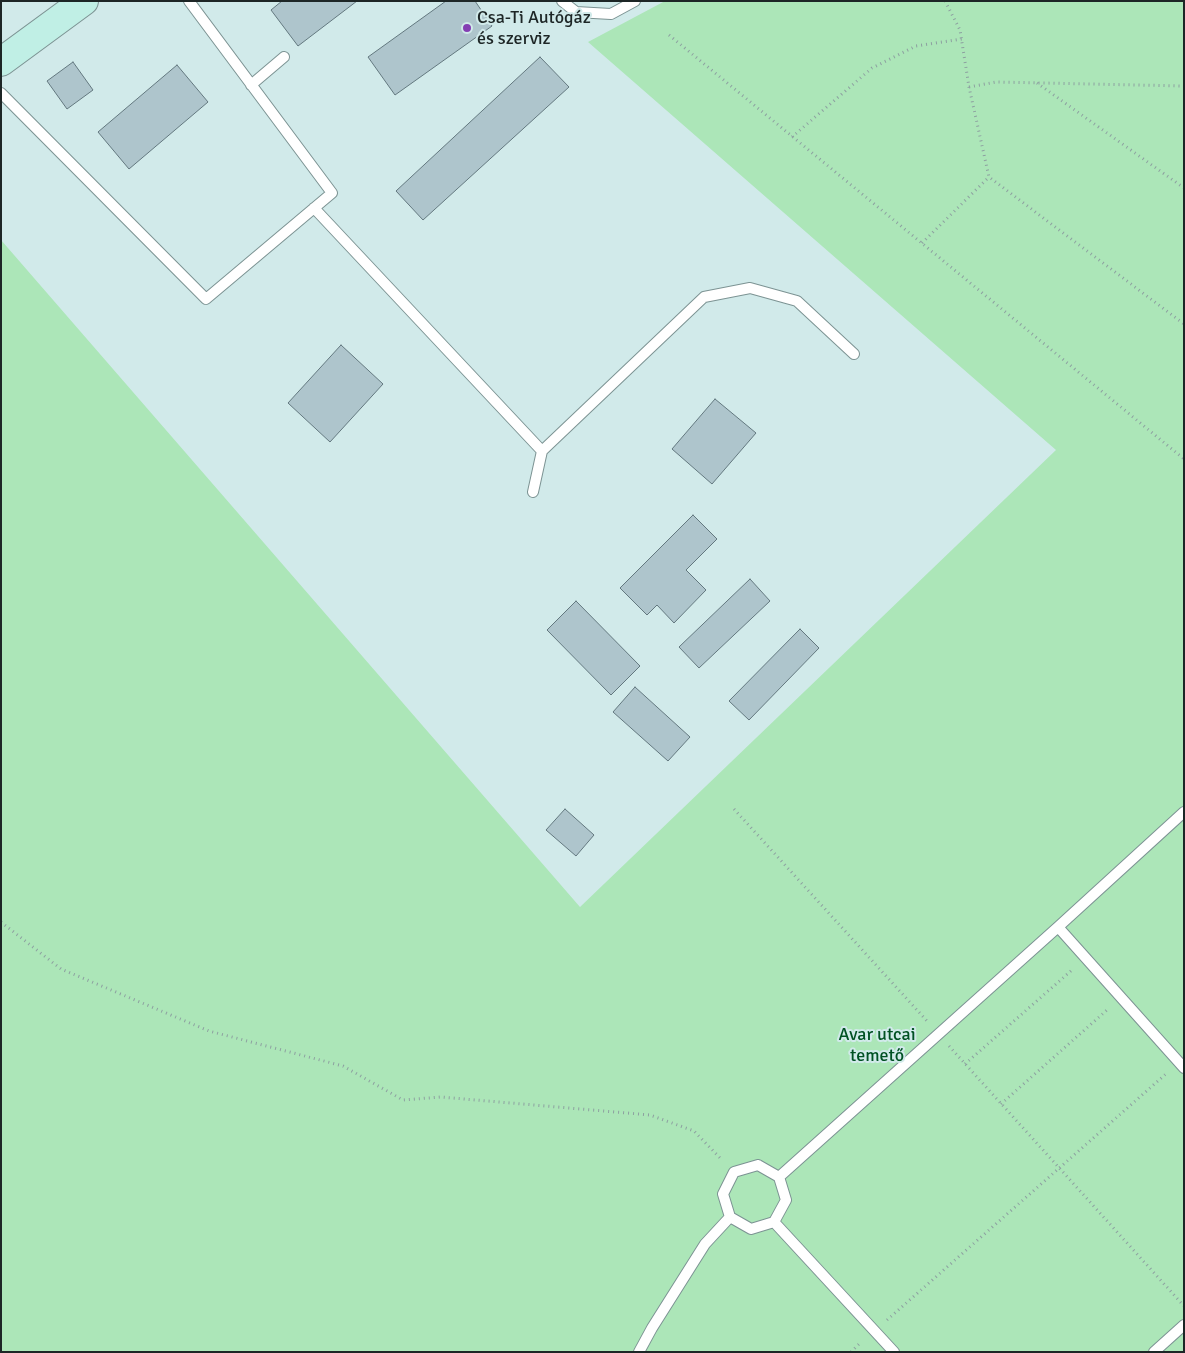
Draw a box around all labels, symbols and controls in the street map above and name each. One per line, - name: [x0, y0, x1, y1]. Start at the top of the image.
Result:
- place label: Csa-Ti Autógáz és szerviz: [477, 7, 591, 50]
- marker: Csa-Ti Autógáz és szerviz: [461, 22, 473, 34]
- park label: Avar utcai temető: [838, 1024, 916, 1066]

